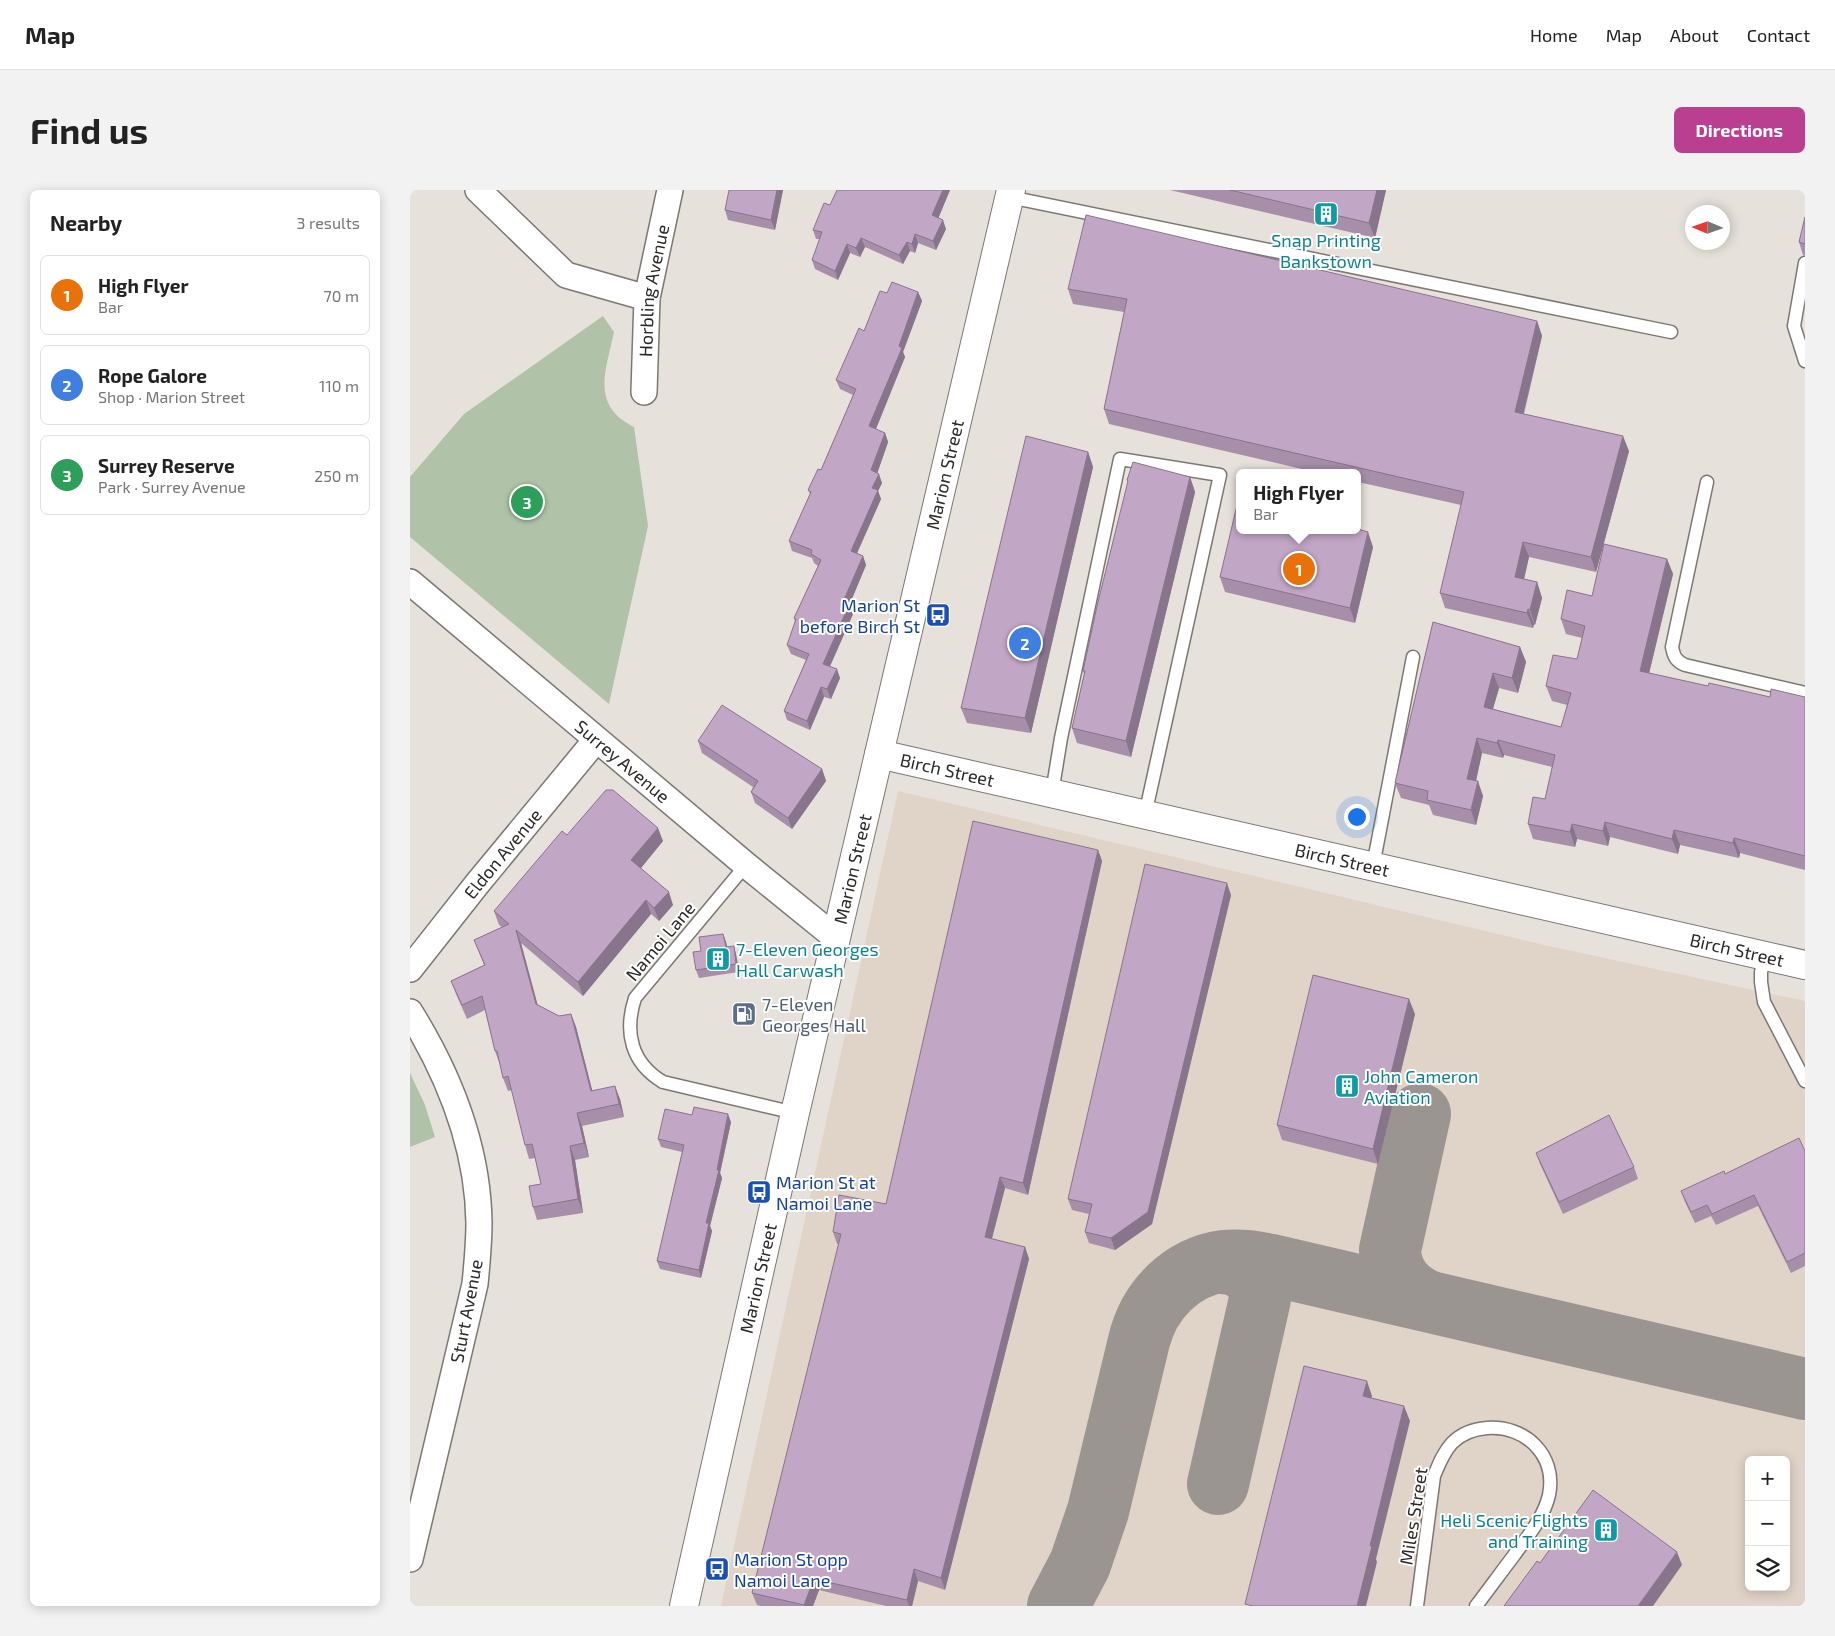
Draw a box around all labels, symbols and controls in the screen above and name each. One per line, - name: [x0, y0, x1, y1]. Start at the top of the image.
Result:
- text: Map: [25, 20, 75, 49]
- text: Home: [1530, 24, 1578, 46]
- text: Map: [1606, 24, 1642, 46]
- text: About: [1670, 24, 1719, 46]
- text: Contact: [1747, 24, 1810, 46]
- button: Directions: [1674, 107, 1805, 153]
- text: Find us: [30, 109, 148, 151]
- building icon: Snap Printing Bankstown: [1313, 201, 1339, 227]
- north arrow: [1685, 205, 1730, 250]
- text: Nearby: [50, 210, 122, 235]
- text: 3 results: [297, 213, 360, 232]
- street label: Horbling Avenue: [634, 222, 673, 357]
- place label: Snap Printing Bankstown: [1271, 229, 1381, 272]
- text: High Flyer: [98, 274, 189, 297]
- text: 1: [64, 286, 70, 305]
- text: 70 m: [324, 286, 359, 305]
- text: Bar: [98, 297, 123, 316]
- text: Rope Galore: [98, 364, 207, 387]
- text: 2: [62, 376, 72, 395]
- text: 110 m: [319, 376, 359, 395]
- text: Shop · Marion Street: [98, 387, 245, 406]
- street label: Marion Street: [921, 417, 968, 532]
- text: Surrey Reserve: [98, 454, 235, 477]
- text: 3: [62, 466, 72, 485]
- text: 250 m: [314, 466, 359, 485]
- popup: [1236, 469, 1361, 534]
- text: Park · Surrey Avenue: [98, 477, 246, 496]
- text: High Flyer: [1253, 481, 1344, 504]
- pin: 3: [511, 483, 543, 521]
- text: Bar: [1253, 504, 1278, 523]
- pin: 1: [1283, 550, 1315, 588]
- place label: Marion St before Birch St: [800, 594, 920, 637]
- bus stop icon: Marion St before Birch St: [925, 602, 951, 628]
- pin: 2: [1009, 624, 1041, 662]
- street label: Surrey Avenue: [571, 715, 675, 807]
- street label: Birch Street: [898, 748, 997, 791]
- street label: Eldon Avenue: [459, 804, 546, 903]
- your location: [1344, 804, 1370, 830]
- street label: Marion Street: [829, 812, 876, 926]
- street label: Birch Street: [1293, 838, 1391, 881]
- street label: Namoi Lane: [621, 897, 699, 985]
- street label: Birch Street: [1688, 928, 1786, 971]
- place label: 7-Eleven Georges Hall Carwash: [736, 938, 879, 981]
- building icon: 7-Eleven Georges Hall Carwash: [705, 946, 731, 972]
- place label: 7-Eleven Georges Hall: [762, 993, 866, 1036]
- fuel station icon: 7-Eleven Georges Hall: [731, 1001, 757, 1027]
- place label: John Cameron Aviation: [1364, 1065, 1479, 1108]
- building icon: John Cameron Aviation: [1334, 1073, 1360, 1099]
- place label: Marion St at Namoi Lane: [776, 1171, 876, 1214]
- bus stop icon: Marion St at Namoi Lane: [746, 1179, 772, 1205]
- street label: Marion Street: [735, 1221, 781, 1335]
- street label: Sturt Avenue: [445, 1257, 487, 1365]
- map controls: [1745, 1456, 1790, 1591]
- button: +: [1745, 1456, 1790, 1501]
- street label: Miles Street: [1394, 1466, 1432, 1566]
- button: −: [1745, 1501, 1790, 1546]
- place label: Heli Scenic Flights and Training: [1440, 1509, 1588, 1552]
- building icon: Heli Scenic Flights and Training: [1593, 1517, 1619, 1543]
- button: layers: [1745, 1546, 1790, 1591]
- place label: Marion St opp Namoi Lane: [734, 1548, 848, 1591]
- bus stop icon: Marion St opp Namoi Lane: [704, 1556, 730, 1582]

